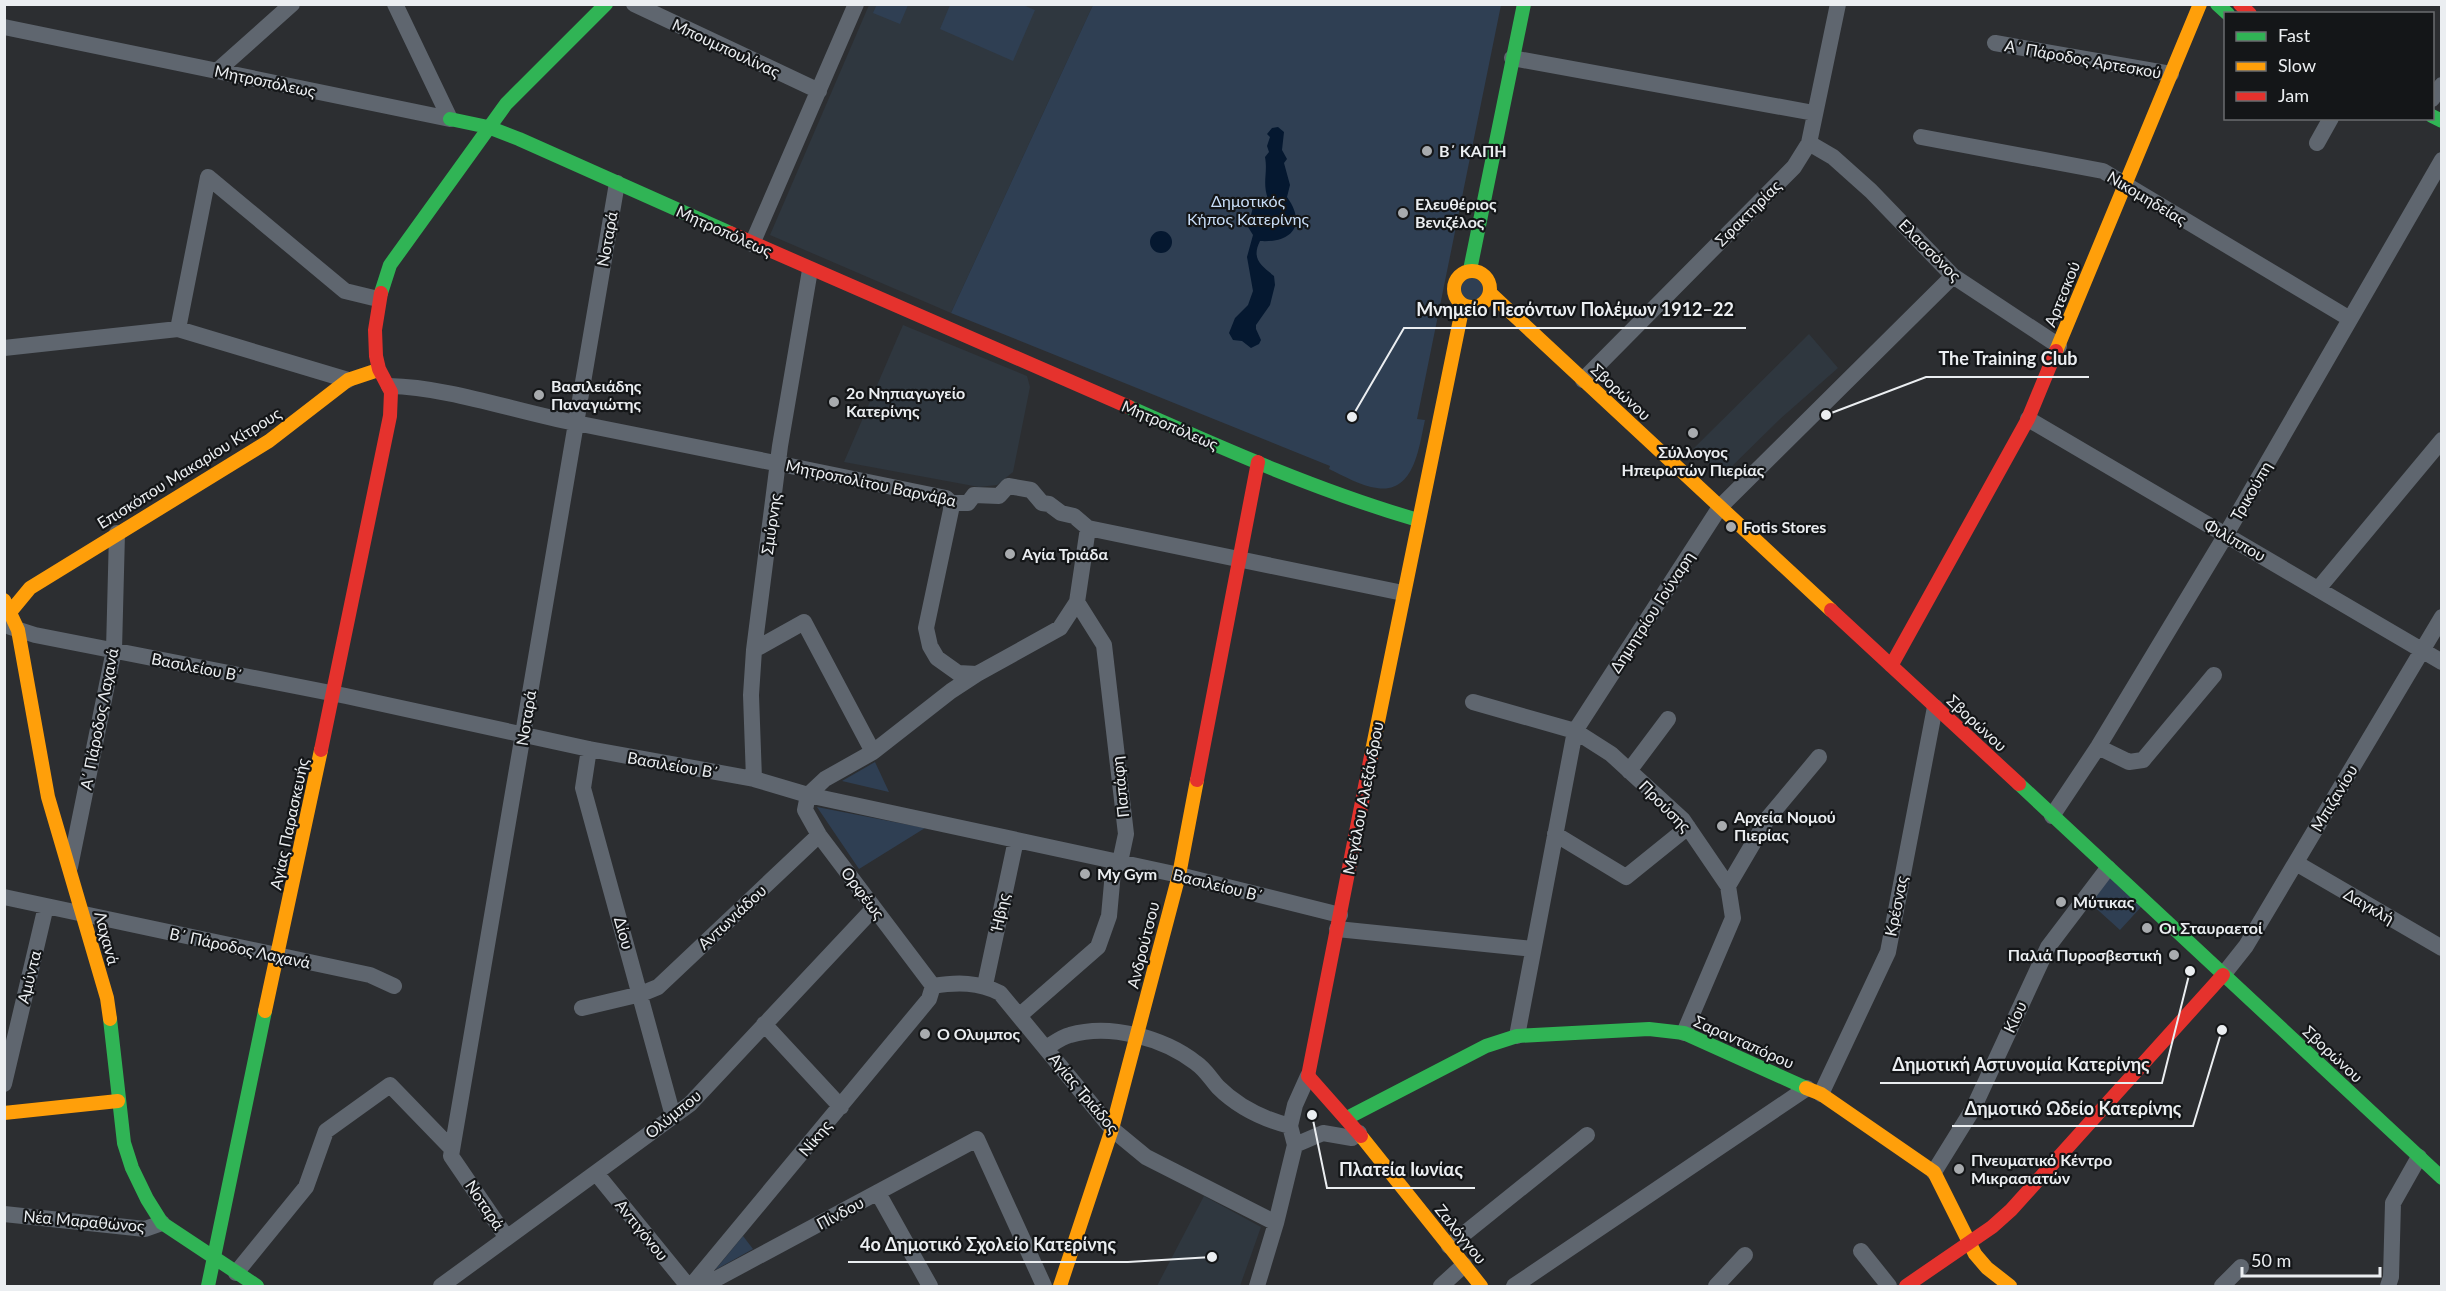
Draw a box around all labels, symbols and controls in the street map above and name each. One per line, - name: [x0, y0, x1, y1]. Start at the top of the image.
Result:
- legend: [2224, 12, 2434, 120]
- street label: Μπουμπουλίνας: [669, 14, 784, 81]
- text: Fast: [2278, 24, 2311, 46]
- street label: Α΄ Πάροδος Αρτεσκού: [2003, 35, 2163, 82]
- text: Slow: [2278, 54, 2316, 76]
- street label: Μητροπόλεως: [213, 61, 318, 101]
- text: Jam: [2278, 84, 2309, 106]
- place label: Β΄ ΚΑΠΗ: [1439, 141, 1507, 160]
- marker: Β΄ ΚΑΠΗ: [1420, 144, 1434, 158]
- street label: Νικομηδείας: [2104, 166, 2191, 229]
- street label: Σφακτηρίας: [1711, 175, 1785, 250]
- park label: Δημοτικός Κήπος Κατερίνης: [1187, 191, 1310, 228]
- place label: Ελευθέριος Βενιζέλος: [1415, 194, 1497, 231]
- street label: Μητροπόλεως: [673, 201, 776, 260]
- marker: Ελευθέριος Βενιζέλος: [1396, 206, 1410, 220]
- street label: Νοταρά: [592, 209, 621, 268]
- street label: Ελασσόνος: [1895, 215, 1966, 285]
- street label: Αρτεσκού: [2040, 258, 2083, 329]
- callout: Μνημείο Πεσόντων Πολέμων 1912–22: [1404, 292, 1746, 328]
- text: Μνημείο Πεσόντων Πολέμων 1912–22: [1416, 298, 1734, 320]
- callout: The Training Club: [1926, 341, 2089, 377]
- text: The Training Club: [1938, 347, 2078, 369]
- street label: Σβορώνου: [1588, 359, 1655, 424]
- place label: Βασιλειάδης Παναγιώτης: [551, 376, 642, 413]
- place label: 2ο Νηπιαγωγείο Κατερίνης: [846, 383, 965, 420]
- marker: Βασιλειάδης Παναγιώτης: [532, 388, 546, 402]
- marker: 2ο Νηπιαγωγείο Κατερίνης: [827, 395, 841, 409]
- street label: Μητροπόλεως: [1119, 396, 1222, 454]
- street label: Επισκόπου Μακαρίου Κίτρους: [93, 403, 285, 532]
- marker: Σύλλογος Ηπειρωτών Πιερίας: [1686, 426, 1700, 440]
- place label: Σύλλογος Ηπειρωτών Πιερίας: [1622, 442, 1765, 479]
- street label: Μητροπολίτου Βαρνάβα: [784, 455, 958, 510]
- street label: Τρικούπη: [2226, 458, 2275, 524]
- street label: Σμύρνης: [757, 492, 784, 556]
- street label: Φιλίππου: [2201, 514, 2269, 565]
- place label: Fotis Stores: [1743, 517, 1826, 536]
- marker: Fotis Stores: [1724, 520, 1738, 534]
- place label: Αγία Τριάδα: [1021, 544, 1108, 563]
- marker: Αγία Τριάδα: [1003, 547, 1017, 561]
- street label: Δημητρίου Γούναρη: [1605, 548, 1698, 676]
- street label: Α΄ Πάροδος Λαχανά: [75, 646, 122, 791]
- street label: Βασιλείου Β΄: [150, 648, 244, 685]
- street label: Νοταρά: [512, 688, 539, 747]
- street label: Σβορώνου: [1944, 690, 2011, 755]
- street label: Μεγάλου Αλεξάνδρου: [1338, 720, 1388, 876]
- street label: Βασιλείου Β΄: [626, 747, 720, 782]
- street label: Παπάφη: [1107, 755, 1132, 819]
- street label: Αγίας Παρασκευής: [265, 756, 312, 891]
- street label: Μπιζανίου: [2306, 761, 2361, 834]
- street label: Προύσης: [1636, 776, 1696, 836]
- place label: Αρχεία Νομού Πιερίας: [1733, 807, 1836, 844]
- marker: Αρχεία Νομού Πιερίας: [1715, 819, 1729, 833]
- street label: Ορφέως: [838, 863, 889, 923]
- place label: My Gym: [1097, 864, 1157, 883]
- street label: Βασιλείου Β΄: [1171, 864, 1265, 905]
- marker: My Gym: [1078, 867, 1092, 881]
- street label: Κρέσνας: [1880, 873, 1911, 938]
- street label: Αντωνιάδου: [694, 880, 770, 953]
- street label: Δαγκλή: [2341, 884, 2398, 927]
- street label: Ήβης: [986, 891, 1013, 934]
- place label: Μύτικας: [2073, 892, 2135, 911]
- marker: Μύτικας: [2054, 895, 2068, 909]
- street label: Ανδρούτσου: [1123, 900, 1162, 990]
- street label: Λαχανά: [91, 909, 124, 967]
- street label: Δίου: [611, 914, 638, 951]
- place label: Οι Σταυραετοί: [2159, 918, 2263, 937]
- marker: Οι Σταυραετοί: [2140, 921, 2154, 935]
- street label: Β΄ Πάροδος Λαχανά: [168, 923, 313, 972]
- place label: Παλιά Πυροσβεστική: [2008, 945, 2162, 964]
- street label: Αμύντα: [13, 948, 44, 1005]
- marker: Παλιά Πυροσβεστική: [2167, 948, 2181, 962]
- street label: Κίου: [1999, 998, 2030, 1035]
- street label: Σαρανταπόρου: [1691, 1011, 1797, 1072]
- street label: Σβορώνου: [2300, 1021, 2367, 1086]
- place label: Ο Όλυμπος: [937, 1024, 1020, 1043]
- marker: Ο Όλυμπος: [918, 1027, 932, 1041]
- callout: Δημοτική Αστυνομία Κατερίνης: [1880, 1047, 2162, 1083]
- street label: Αγίας Τριάδος: [1045, 1049, 1124, 1137]
- text: Δημοτική Αστυνομία Κατερίνης: [1892, 1053, 2150, 1075]
- street label: Ολύμπου: [641, 1085, 705, 1142]
- callout: Δημοτικό Ωδείο Κατερίνης: [1952, 1090, 2193, 1126]
- text: Δημοτικό Ωδείο Κατερίνης: [1965, 1097, 2182, 1119]
- street label: Νίκης: [794, 1115, 836, 1160]
- place label: Πνευματικό Κέντρο Μικρασιατών: [1971, 1150, 2112, 1187]
- callout: Πλατεία Ιωνίας: [1327, 1152, 1475, 1188]
- text: Πλατεία Ιωνίας: [1339, 1158, 1463, 1180]
- marker: Πνευματικό Κέντρο Μικρασιατών: [1952, 1162, 1966, 1176]
- street label: Νοταρά: [462, 1176, 509, 1234]
- street label: Πίνδου: [813, 1192, 867, 1233]
- street label: Αντιγόνου: [612, 1195, 673, 1264]
- street label: Ζαλόγγου: [1432, 1200, 1491, 1267]
- street label: Νέα Μαραθώνος: [23, 1206, 146, 1235]
- callout: 4ο Δημοτικό Σχολείο Κατερίνης: [848, 1226, 1128, 1262]
- text: 4ο Δημοτικό Σχολείο Κατερίνης: [860, 1233, 1116, 1255]
- scale bar: [2242, 1240, 2380, 1278]
- text: 50 m: [2251, 1249, 2291, 1271]

